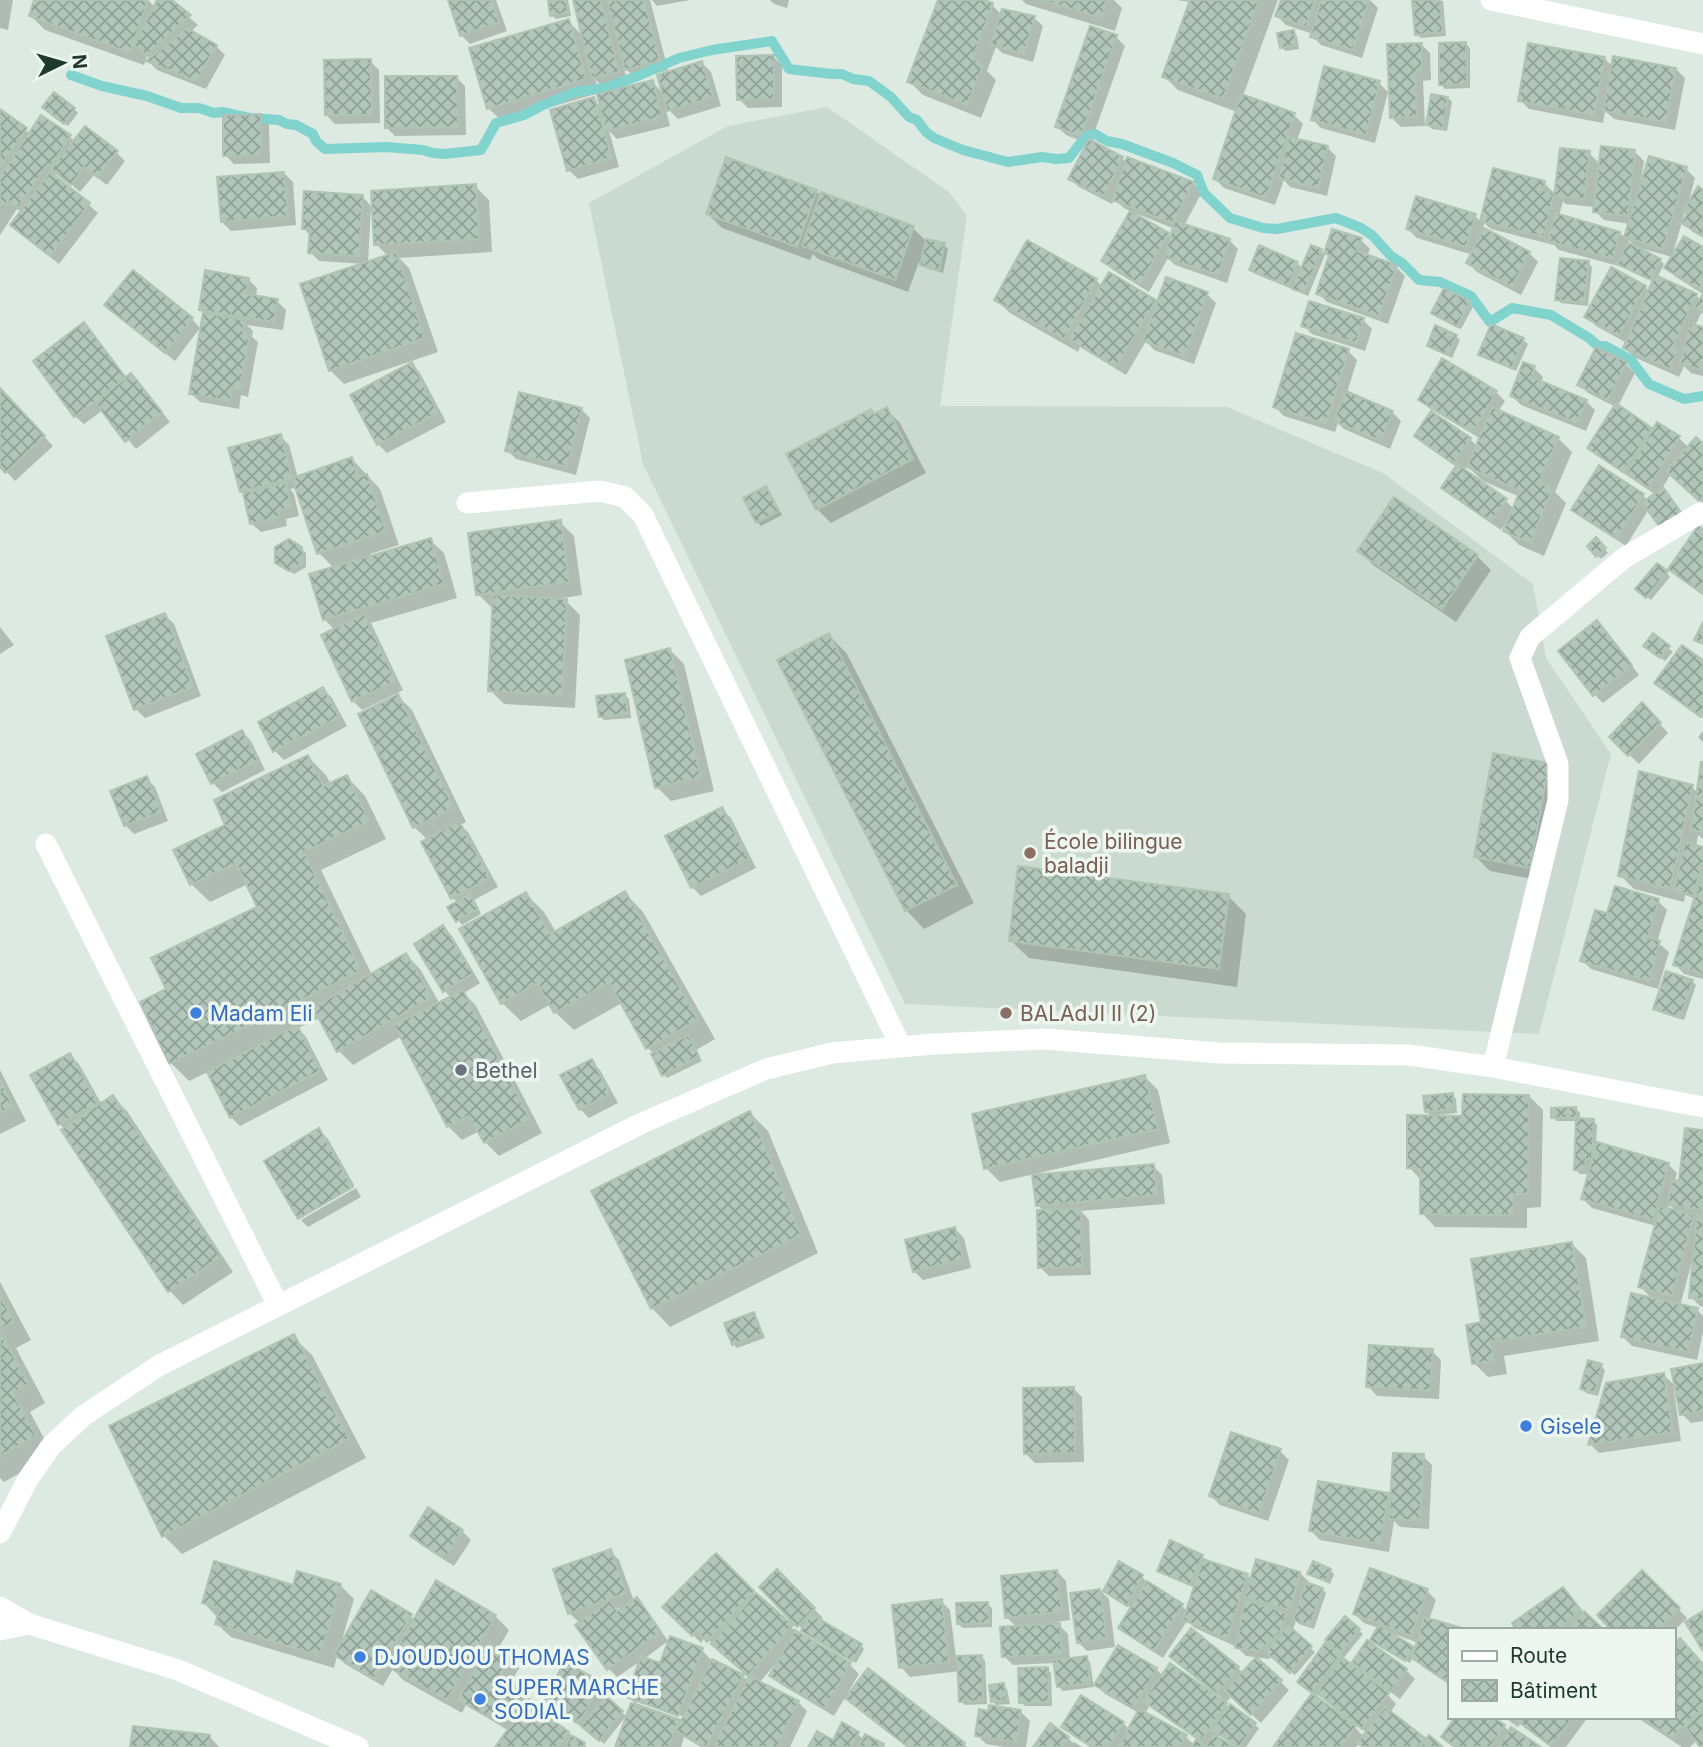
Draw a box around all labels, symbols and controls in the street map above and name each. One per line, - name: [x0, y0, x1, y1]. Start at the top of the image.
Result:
- north arrow: [28, 28, 98, 98]
- text: N: [67, 53, 92, 70]
- place label: École bilingue baladji: [1044, 828, 1183, 878]
- marker: École bilingue baladji: [1022, 845, 1038, 861]
- place label: Madam Eli: [210, 1001, 313, 1026]
- place label: BALAdJI II (2): [1020, 1001, 1156, 1026]
- marker: Madam Eli: [188, 1005, 204, 1021]
- marker: BALAdJI II (2): [998, 1005, 1014, 1021]
- place label: Bethel: [475, 1058, 538, 1083]
- marker: Bethel: [453, 1062, 469, 1078]
- place label: Gisele: [1540, 1414, 1601, 1439]
- marker: Gisele: [1518, 1418, 1534, 1434]
- legend: [1448, 1628, 1675, 1719]
- text: Route: [1510, 1643, 1567, 1668]
- place label: DJOUDJOU THOMAS: [374, 1645, 590, 1670]
- marker: DJOUDJOU THOMAS: [352, 1649, 368, 1665]
- place label: SUPER MARCHE SODIAL: [494, 1675, 659, 1724]
- text: Bâtiment: [1510, 1678, 1598, 1703]
- marker: SUPER MARCHE SODIAL: [472, 1691, 488, 1707]

